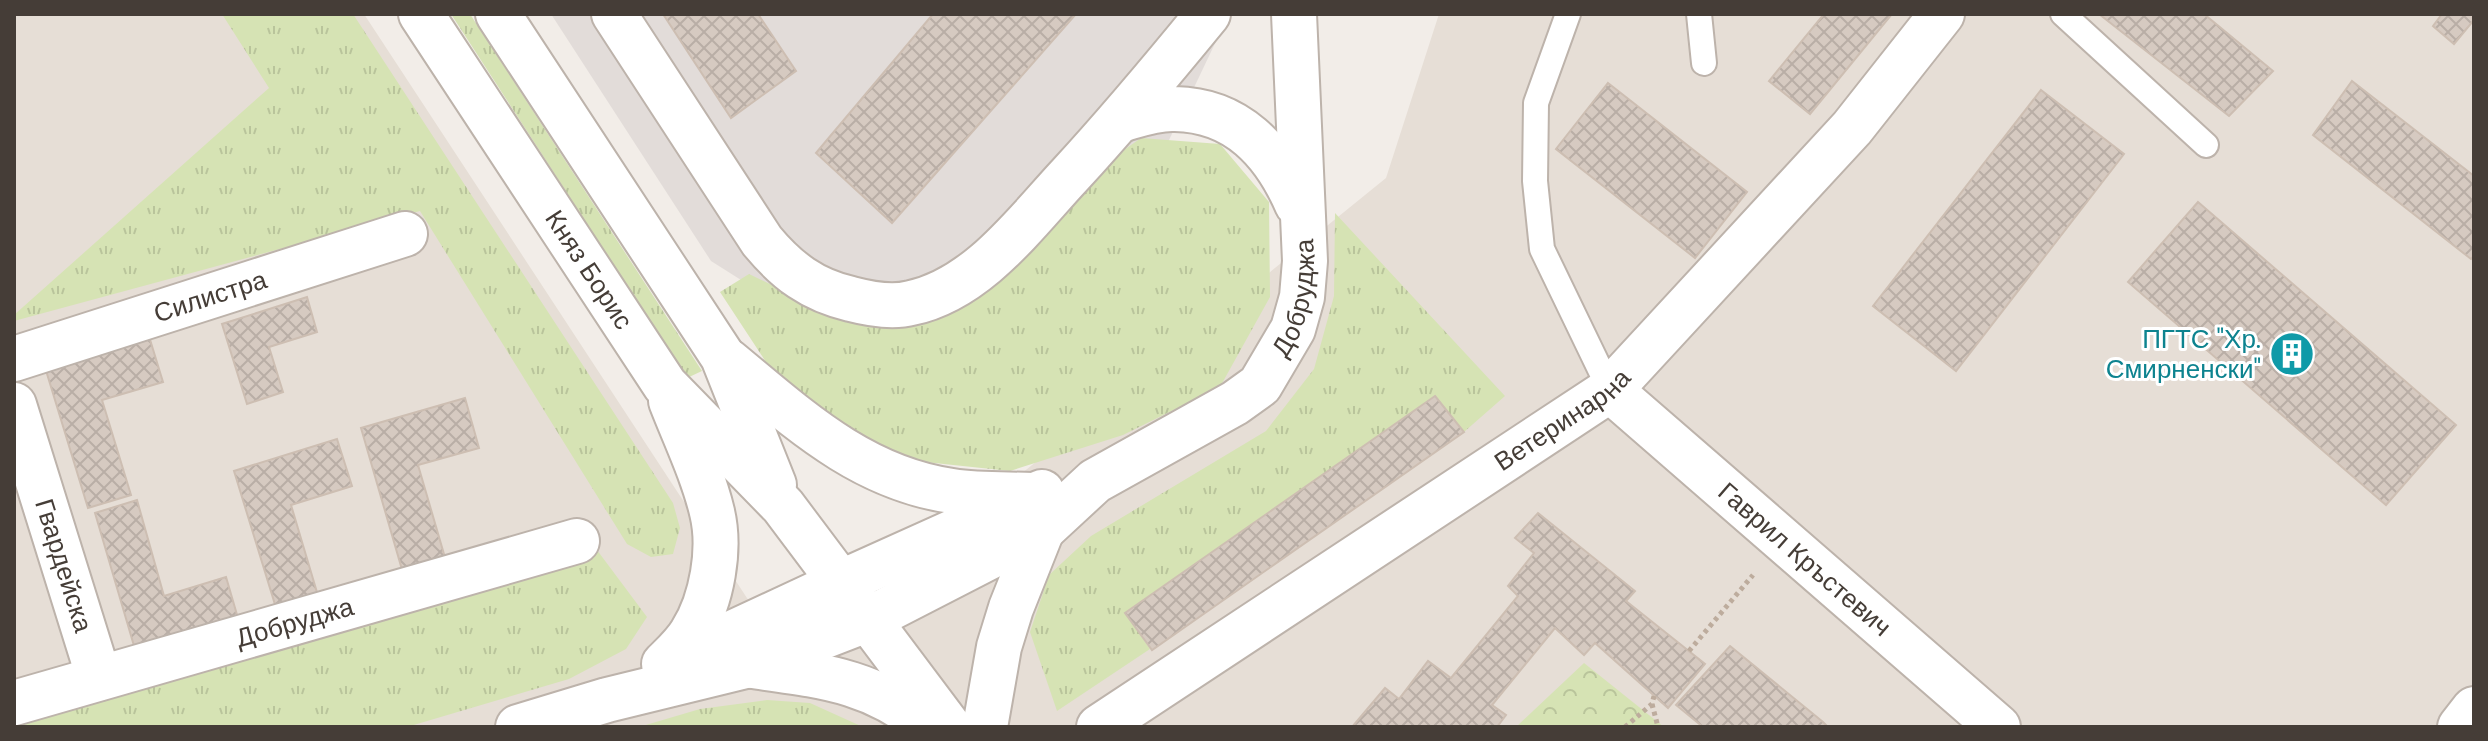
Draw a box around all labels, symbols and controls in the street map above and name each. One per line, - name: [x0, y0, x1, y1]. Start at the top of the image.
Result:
- street label: Княз Борис: [538, 204, 641, 336]
- street label: Добруджа: [1264, 238, 1323, 363]
- street label: Силистра: [149, 262, 272, 330]
- place label: ПГТС "Хр. Смирненски": [2106, 322, 2261, 386]
- building icon: ПГТС "Хр. Смирненски": [2268, 330, 2316, 378]
- street label: Ветеринарна: [1488, 361, 1638, 479]
- street label: Гаврил Кръстевич: [1711, 475, 1899, 644]
- street label: Гвардейска: [27, 494, 101, 637]
- street label: Добруджа: [232, 589, 358, 655]

